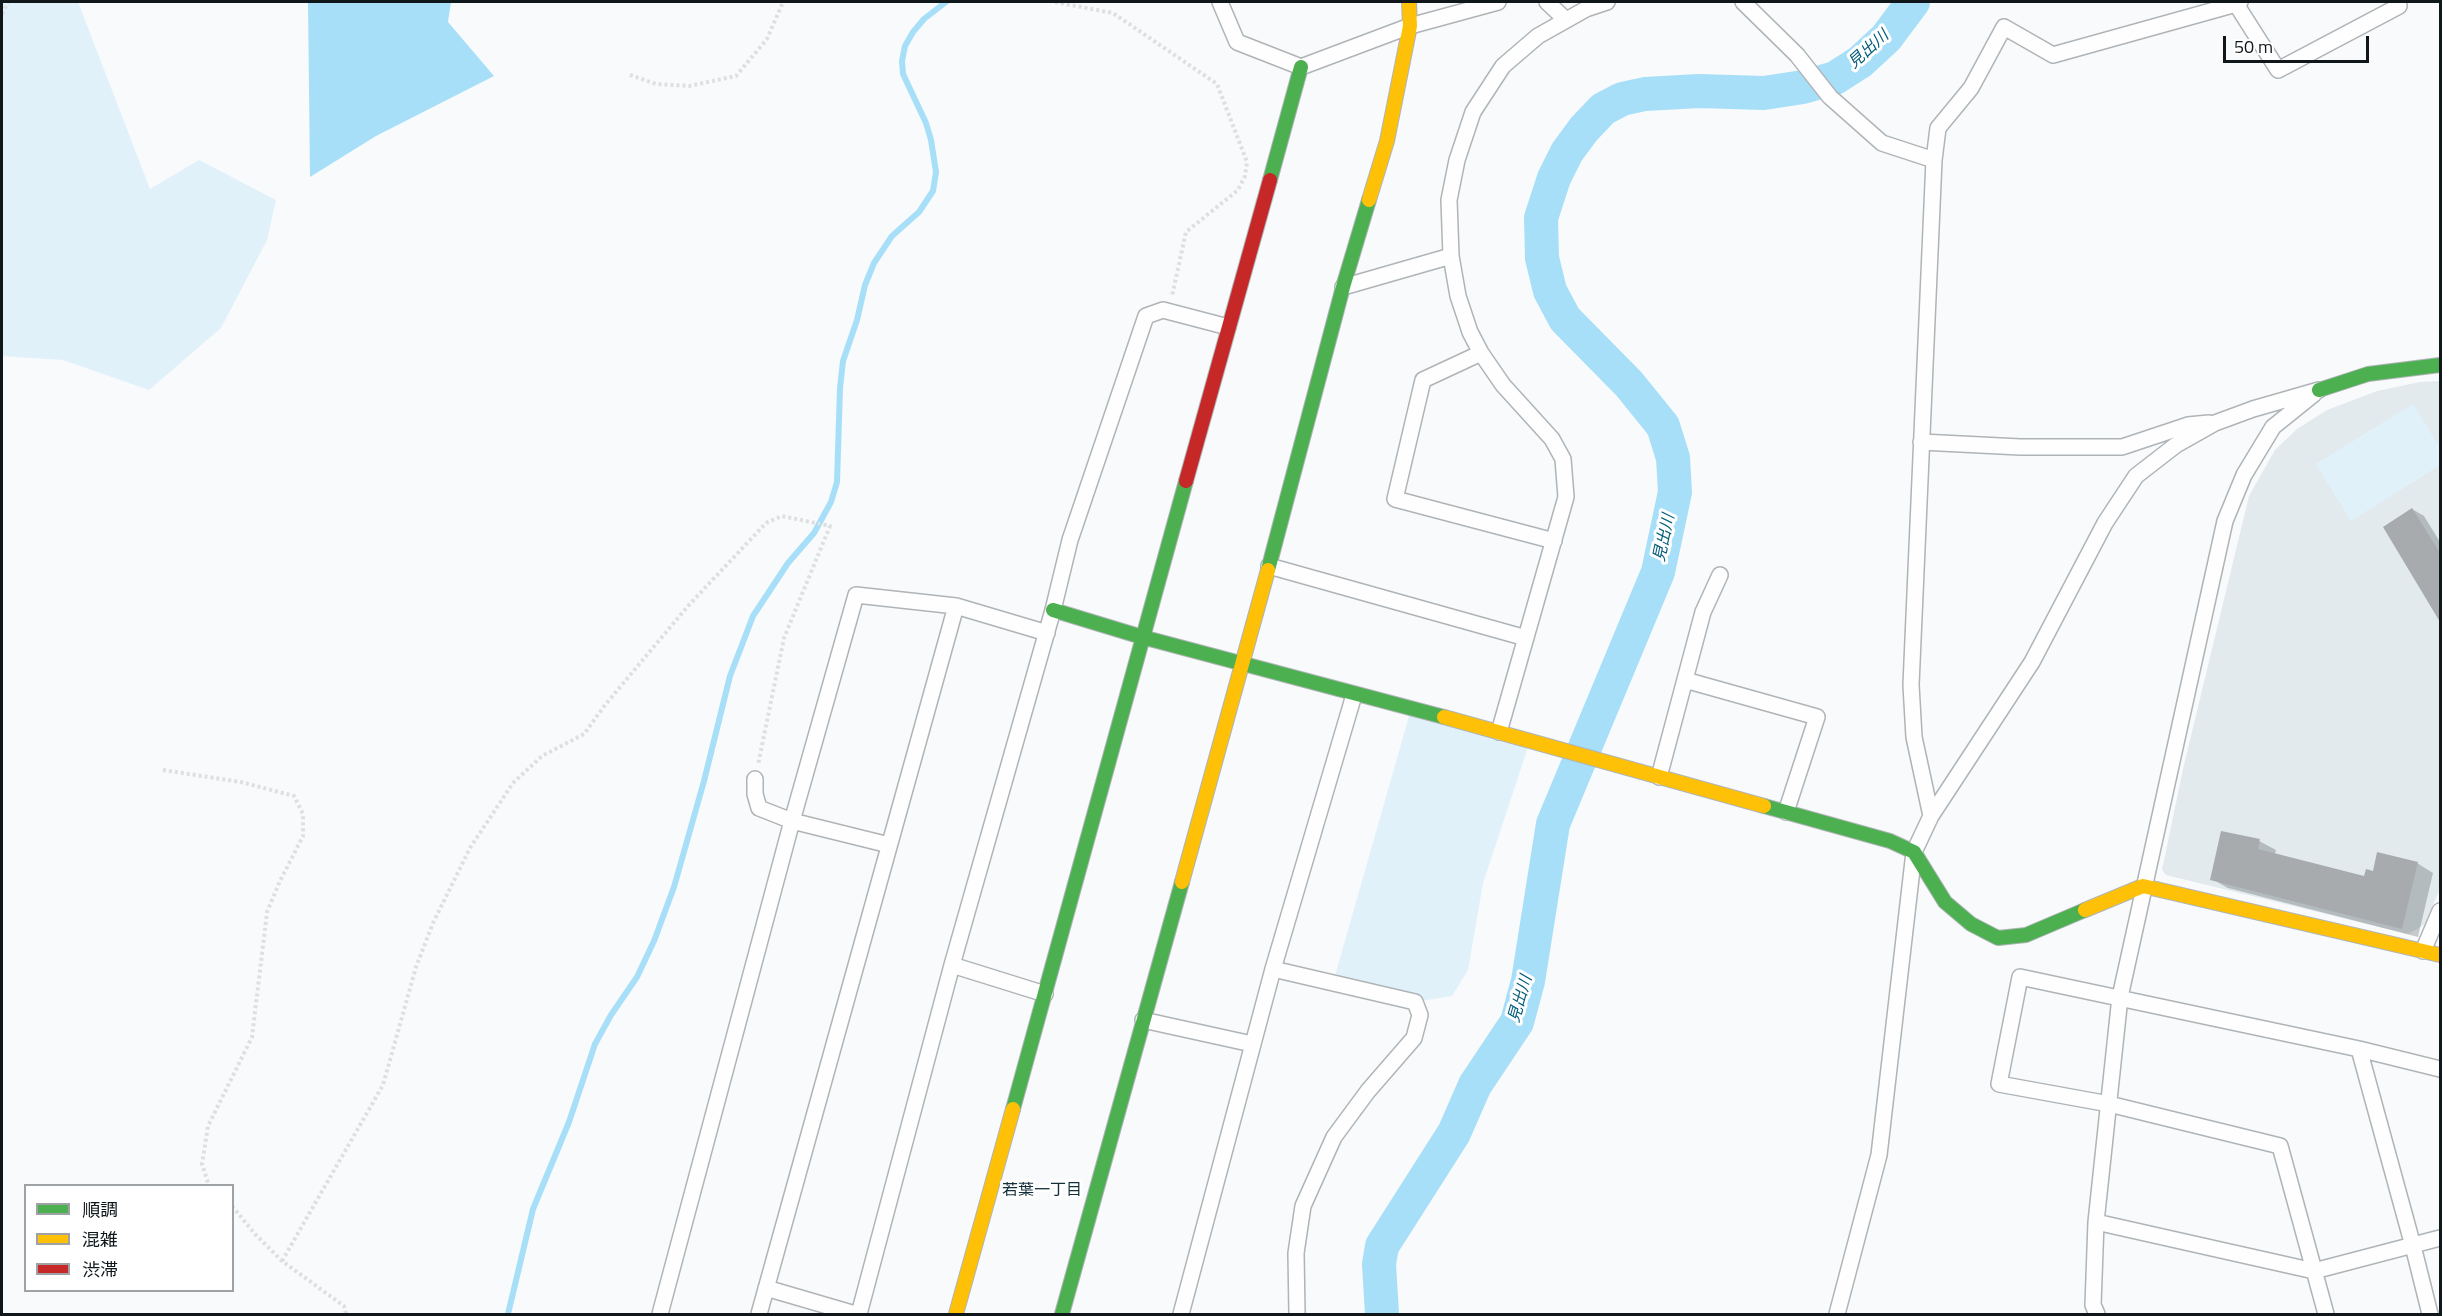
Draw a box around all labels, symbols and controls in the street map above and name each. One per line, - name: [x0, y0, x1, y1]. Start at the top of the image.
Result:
- scale bar: [2226, 24, 2372, 62]
- water label: 見出川: [1845, 27, 1893, 73]
- text: 50 m: [2234, 33, 2273, 60]
- water label: 見出川: [1651, 513, 1679, 563]
- water label: 見出川: [1505, 973, 1537, 1025]
- district label: 若葉一丁目: [1002, 1181, 1082, 1201]
- legend: [24, 1184, 234, 1292]
- text: 順調: [82, 1196, 118, 1223]
- text: 混雑: [82, 1226, 118, 1253]
- text: 渋滞: [82, 1256, 118, 1283]

